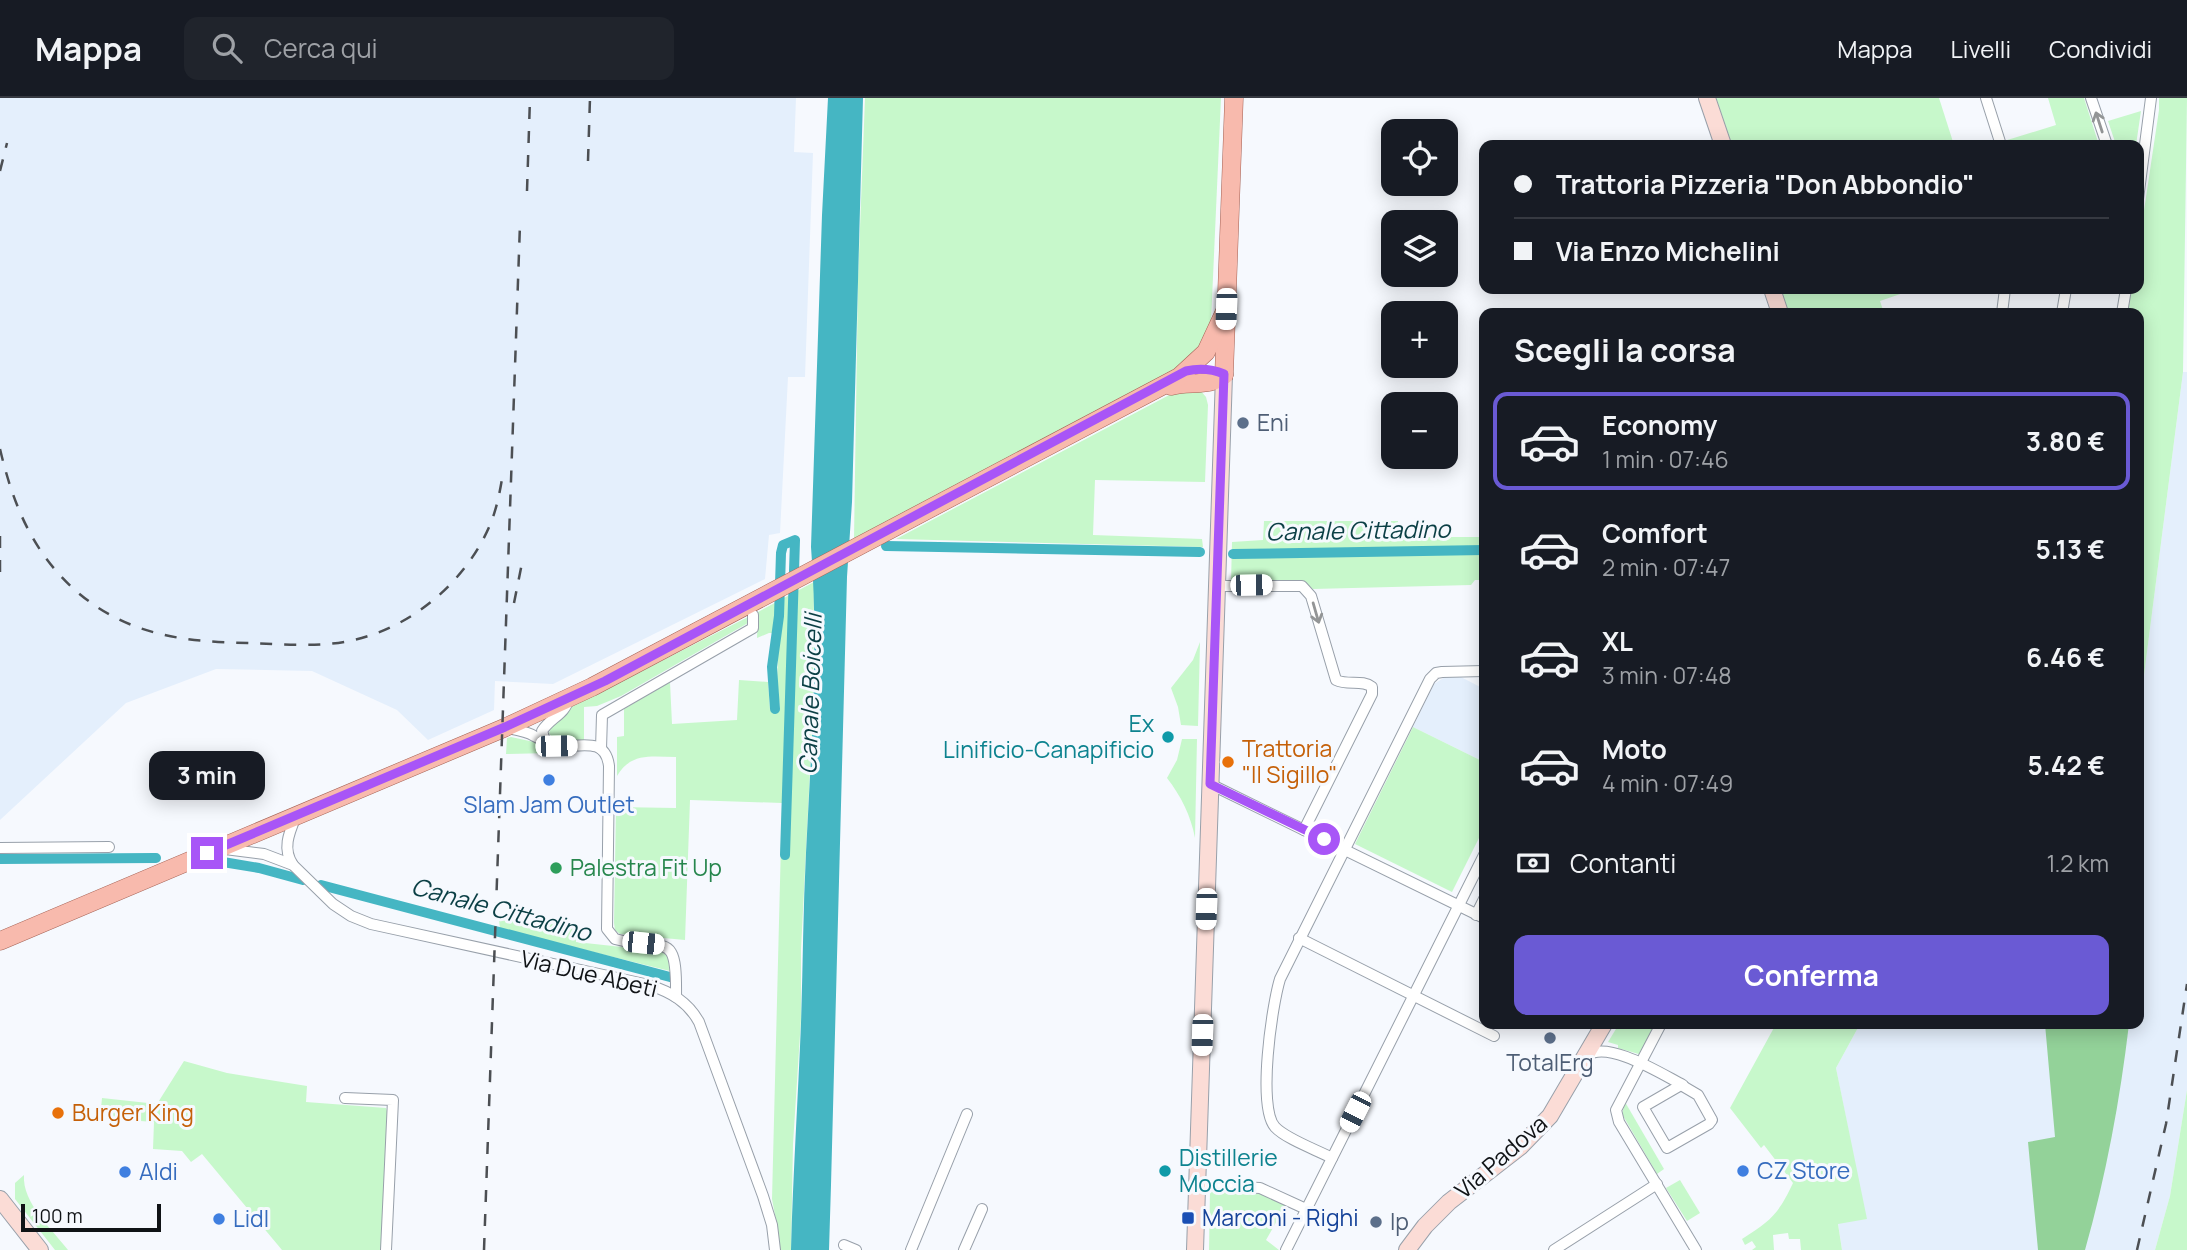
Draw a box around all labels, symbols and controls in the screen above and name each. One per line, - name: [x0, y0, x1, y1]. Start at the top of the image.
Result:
- search box: [184, 17, 674, 80]
- text: Mappa: [35, 26, 142, 71]
- icon: search: [208, 29, 246, 67]
- text: Cerca qui: [264, 30, 378, 66]
- text: Mappa: [1837, 32, 1913, 65]
- text: Livelli: [1951, 32, 2011, 65]
- text: Condividi: [2049, 32, 2152, 65]
- one-way arrow: [2092, 111, 2104, 133]
- map controls: [1381, 119, 1458, 469]
- button: locate: [1381, 119, 1458, 196]
- text: Trattoria Pizzeria "Don Abbondio": [1556, 166, 1975, 202]
- button: layers: [1381, 210, 1458, 287]
- text: Via Enzo Michelini: [1556, 233, 1780, 269]
- car: [1215, 288, 1238, 330]
- button: +: [1381, 301, 1458, 378]
- text: Scegli la corsa: [1514, 328, 1736, 372]
- button: −: [1381, 392, 1458, 469]
- place label: Eni: [1257, 406, 1289, 438]
- text: Economy: [1602, 407, 1717, 443]
- icon: car: [1518, 410, 1581, 473]
- marker: Eni: [1235, 415, 1251, 431]
- text: 3.80 €: [2026, 423, 2105, 459]
- text: 1 min · 07:46: [1602, 443, 1729, 475]
- water label: Canale Cittadino: [1265, 511, 1452, 548]
- text: Comfort: [1602, 515, 1708, 551]
- icon: car: [1518, 518, 1581, 581]
- text: 5.13 €: [2036, 531, 2105, 567]
- text: 2 min · 07:47: [1602, 551, 1730, 583]
- car: [1230, 574, 1273, 596]
- one-way arrow: [1310, 601, 1323, 624]
- water label: Canale Boicelli: [790, 610, 829, 775]
- text: XL: [1602, 623, 1633, 659]
- icon: car: [1518, 626, 1581, 689]
- text: 6.46 €: [2026, 639, 2105, 675]
- text: 3 min · 07:48: [1602, 659, 1732, 691]
- place label: Ex Linificio-Canapificio: [943, 707, 1154, 765]
- marker: Ex Linificio-Canapificio: [1160, 729, 1176, 745]
- text: Moto: [1602, 731, 1667, 767]
- place label: Trattoria "Il Sigillo": [1242, 732, 1338, 790]
- icon: car: [1518, 734, 1581, 797]
- car: [535, 735, 578, 757]
- text: 5.42 €: [2028, 747, 2105, 783]
- callout: 3 min: [149, 752, 265, 800]
- marker: Trattoria "Il Sigillo": [1220, 754, 1236, 770]
- text: 3 min: [177, 759, 237, 791]
- text: 4 min · 07:49: [1602, 767, 1733, 799]
- marker: Slam Jam Outlet: [541, 772, 557, 788]
- place label: Slam Jam Outlet: [463, 788, 635, 820]
- route start: [1308, 823, 1340, 855]
- route end: [191, 837, 223, 869]
- icon: cash: [1514, 844, 1552, 882]
- text: Contanti: [1570, 845, 1676, 881]
- text: 1.2 km: [2046, 847, 2109, 879]
- place label: Palestra Fit Up: [570, 851, 722, 883]
- marker: Palestra Fit Up: [548, 860, 564, 876]
- water label: Canale Cittadino: [408, 869, 597, 949]
- car: [1195, 888, 1218, 930]
- car: [622, 930, 665, 956]
- button: Conferma: [1514, 935, 2109, 1015]
- street label: Via Due Abeti: [518, 942, 661, 1004]
- car: [1191, 1014, 1214, 1056]
- marker: TotalErg: [1542, 1030, 1558, 1046]
- place label: TotalErg: [1506, 1046, 1594, 1078]
- car: [1337, 1089, 1374, 1135]
- place label: Burger King: [72, 1096, 194, 1128]
- marker: Burger King: [50, 1105, 66, 1121]
- street label: Via Padova: [1447, 1107, 1553, 1205]
- place label: Distillerie Moccia: [1179, 1141, 1278, 1199]
- place label: CZ Store: [1757, 1154, 1850, 1186]
- place label: Aldi: [139, 1155, 178, 1187]
- marker: Distillerie Moccia: [1157, 1163, 1173, 1179]
- marker: CZ Store: [1735, 1163, 1751, 1179]
- marker: Aldi: [117, 1164, 133, 1180]
- scale bar: [21, 1201, 161, 1233]
- place label: Marconi - Righi: [1202, 1201, 1359, 1233]
- place label: Lidl: [233, 1202, 269, 1234]
- text: 100 m: [32, 1203, 83, 1229]
- place label: Ip: [1390, 1205, 1409, 1237]
- marker: Marconi - Righi: [1180, 1210, 1196, 1226]
- marker: Lidl: [211, 1211, 227, 1227]
- marker: Ip: [1368, 1214, 1384, 1230]

